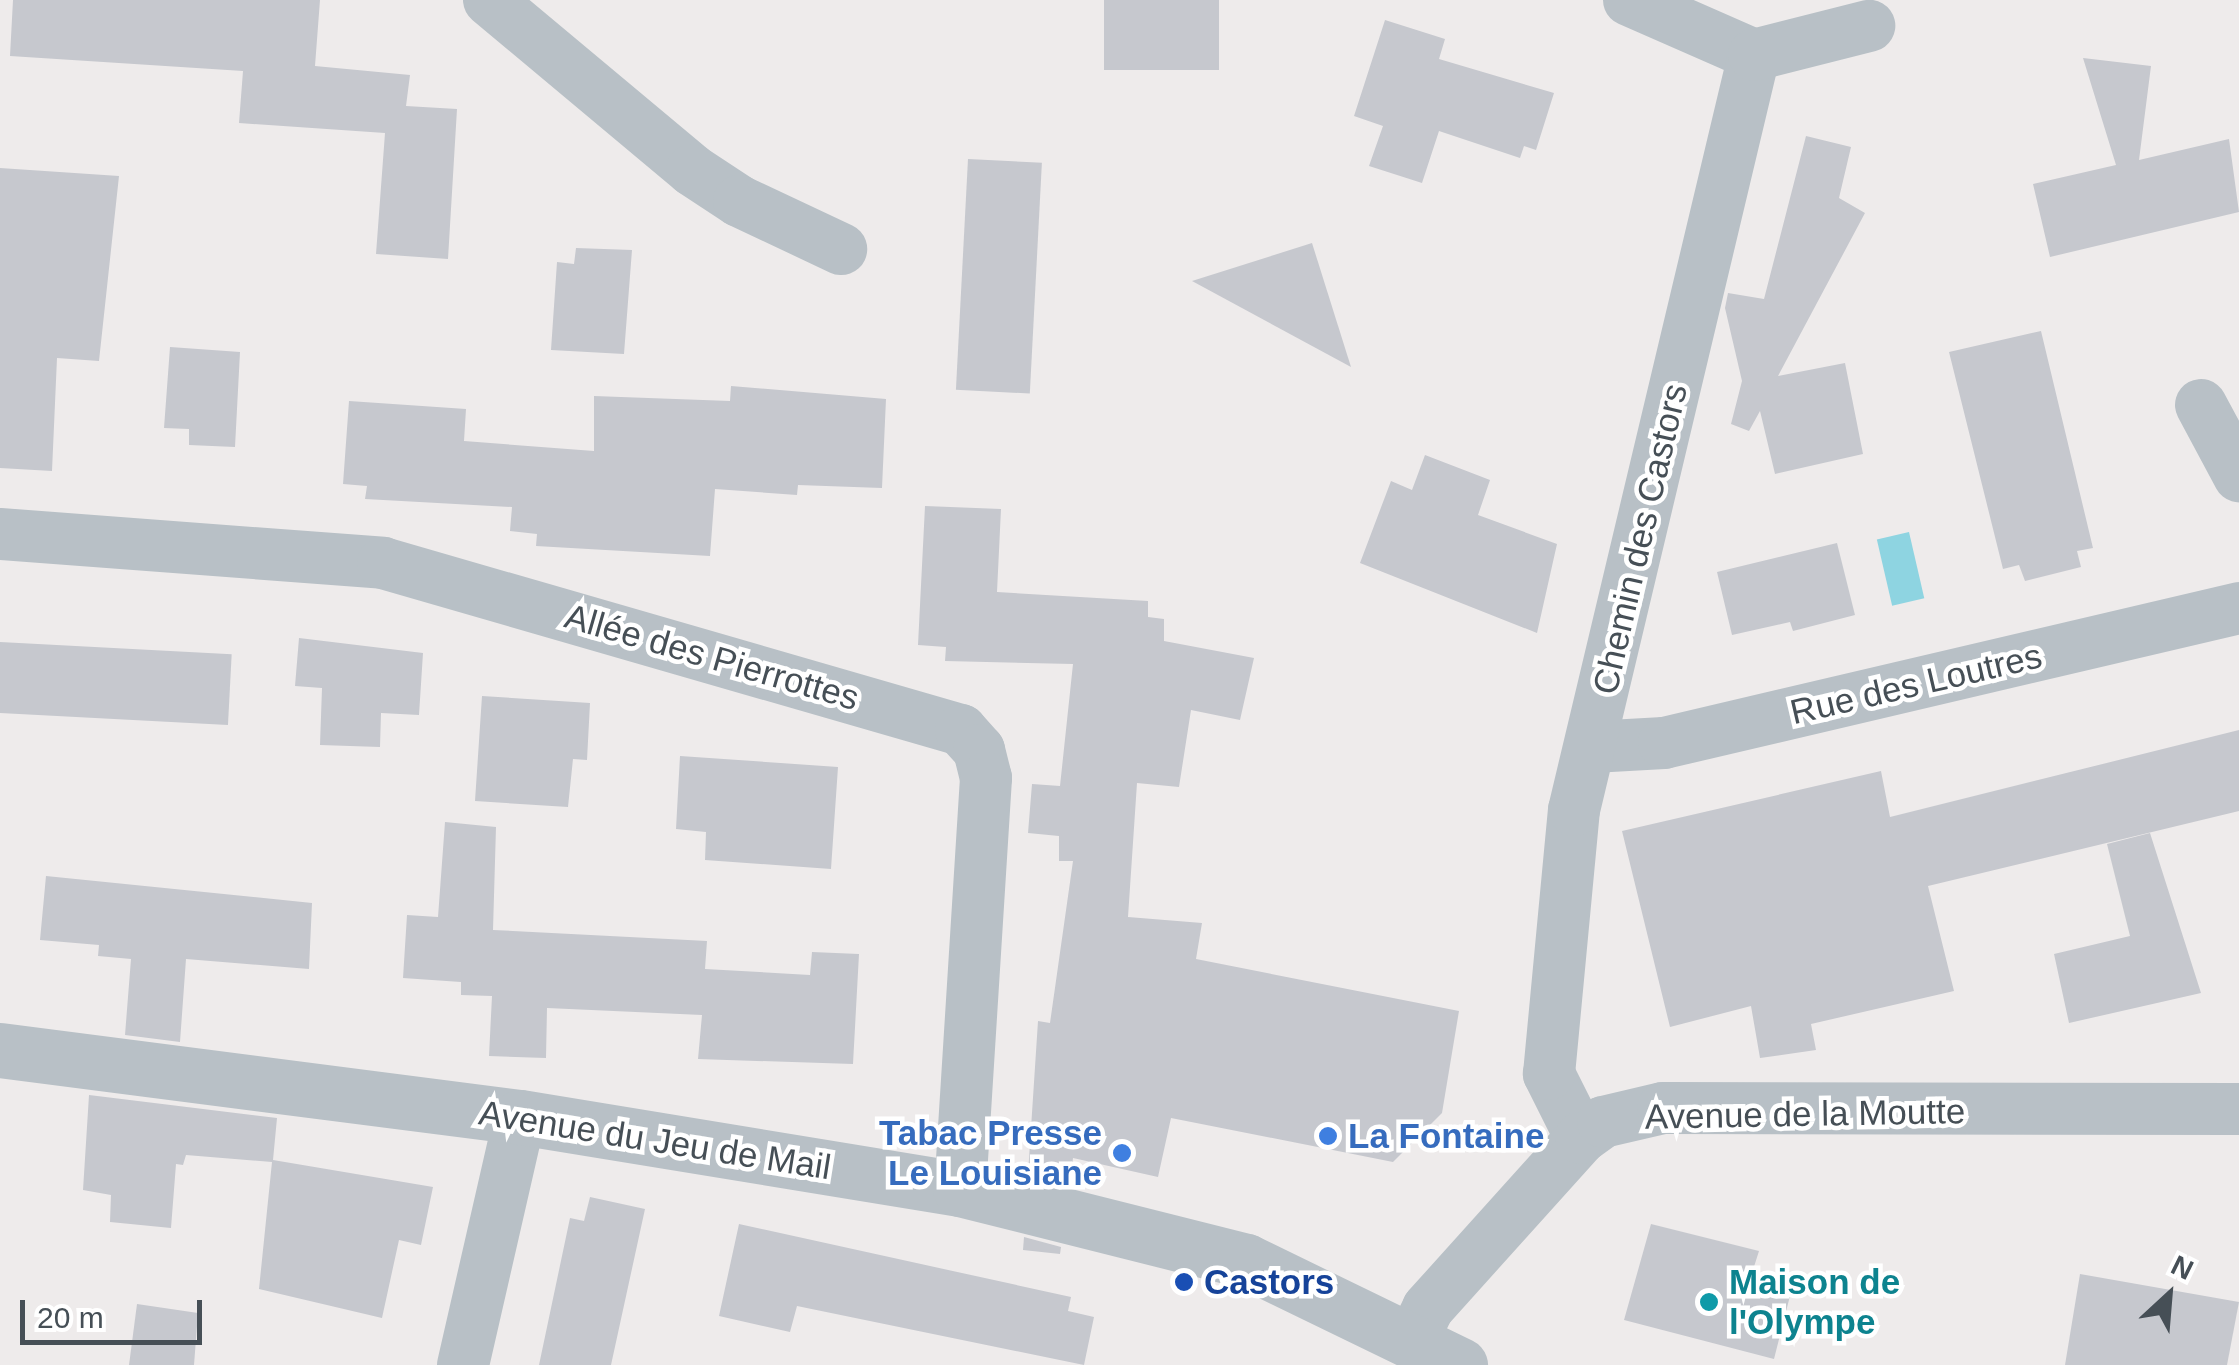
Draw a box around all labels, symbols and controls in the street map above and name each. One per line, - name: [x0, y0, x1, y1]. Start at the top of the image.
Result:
- street label: Chemin des Castors: [1584, 380, 1696, 698]
- street label: Allée des Pierrottes: [560, 595, 864, 719]
- street label: Rue des Loutres: [1786, 635, 2046, 733]
- street label: Avenue de la Moutte: [1644, 1090, 1966, 1138]
- street label: Avenue du Jeu de Mail: [476, 1091, 834, 1189]
- place label: Tabac Presse Le Louisiane: [879, 1112, 1102, 1194]
- place label: La Fontaine: [1348, 1115, 1544, 1157]
- marker: La Fontaine: [1317, 1125, 1339, 1147]
- marker: Tabac Presse Le Louisiane: [1111, 1142, 1133, 1164]
- north arrow: [2119, 1245, 2219, 1345]
- text: N: [2166, 1249, 2198, 1286]
- place label: Castors: [1204, 1261, 1334, 1303]
- place label: Maison de l'Olympe: [1729, 1261, 1900, 1343]
- marker: Castors: [1173, 1271, 1195, 1293]
- scale bar: [25, 1280, 208, 1342]
- marker: Maison de l'Olympe: [1698, 1291, 1720, 1313]
- text: 20 m: [37, 1301, 104, 1334]

